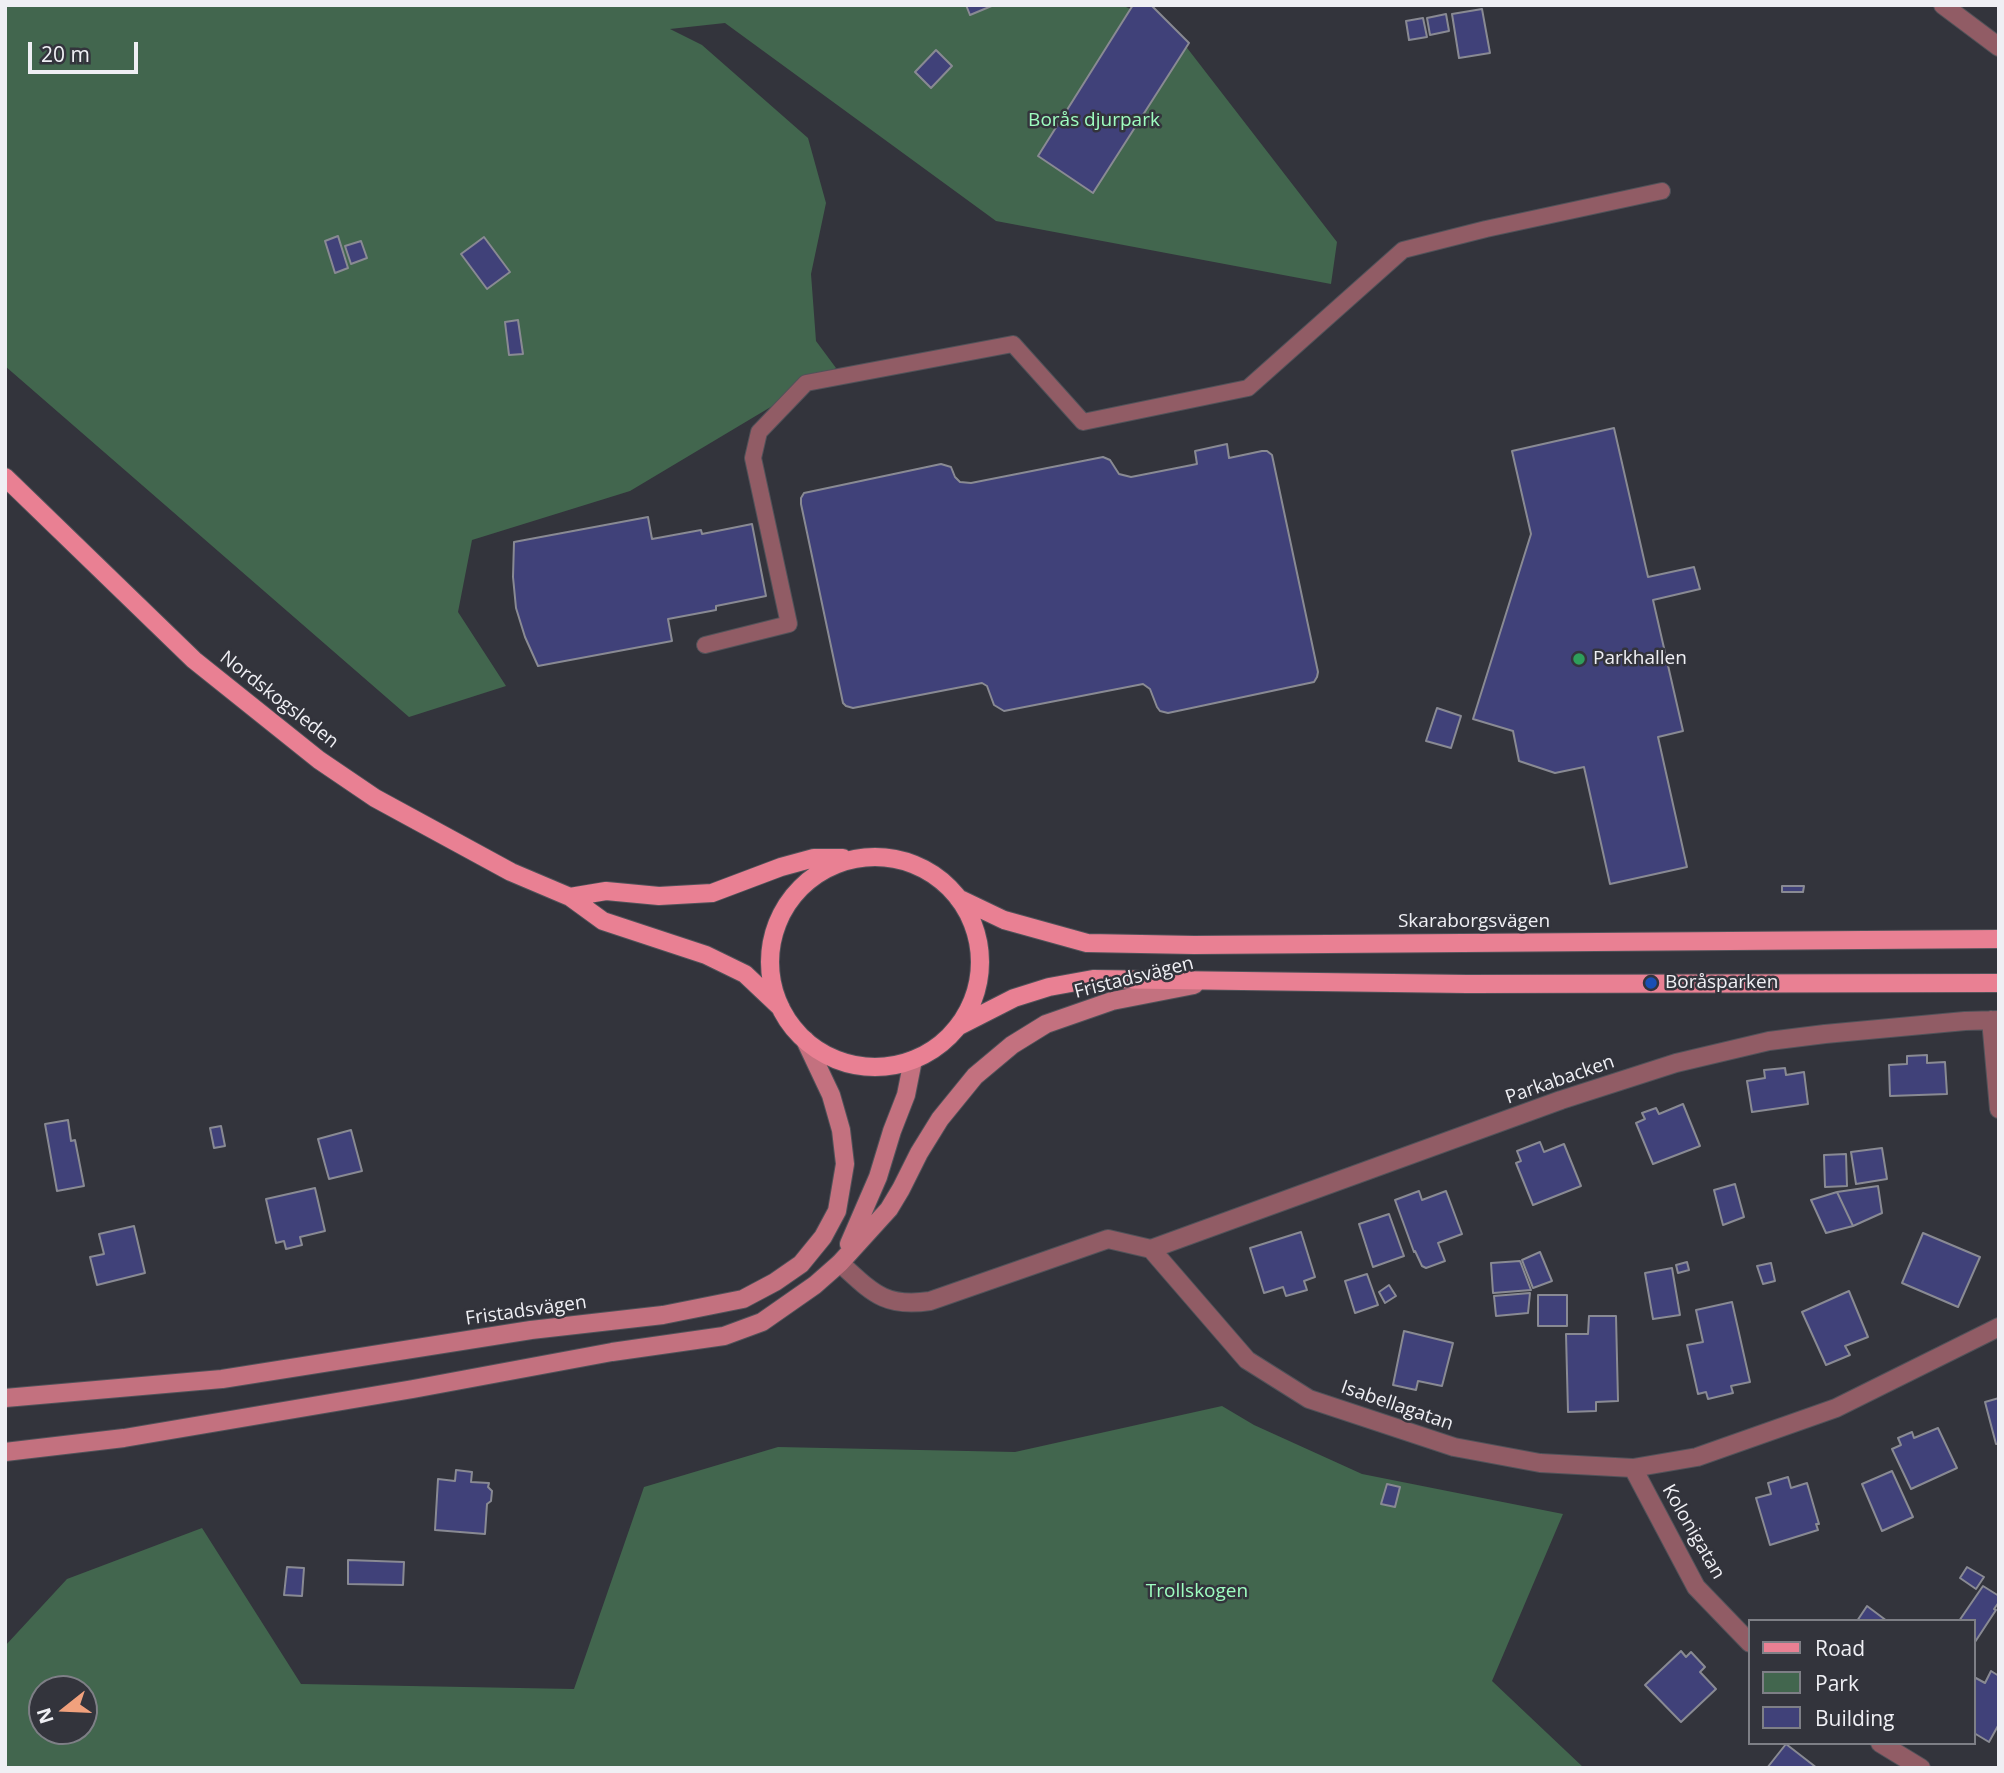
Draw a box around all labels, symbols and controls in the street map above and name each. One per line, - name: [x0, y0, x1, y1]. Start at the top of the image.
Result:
- scale bar: [32, 28, 142, 72]
- text: 20 m: [41, 40, 90, 68]
- park label: Borås djurpark: [1028, 110, 1160, 132]
- street label: Nordskogsleden: [215, 647, 343, 753]
- place label: Parkhallen: [1593, 648, 1687, 670]
- marker: Parkhallen: [1571, 651, 1587, 667]
- street label: Skaraborgsvägen: [1398, 911, 1550, 933]
- street label: Fristadsvägen: [1072, 952, 1196, 1004]
- place label: Boråsparken: [1665, 972, 1778, 994]
- marker: Boråsparken: [1643, 975, 1659, 991]
- street label: Parkabacken: [1502, 1051, 1618, 1109]
- street label: Fristadsvägen: [464, 1291, 588, 1331]
- street label: Isabellagatan: [1338, 1376, 1456, 1436]
- street label: Kolonigatan: [1657, 1481, 1729, 1583]
- park label: Trollskogen: [1146, 1581, 1248, 1603]
- legend: [1748, 1619, 1976, 1745]
- text: Road: [1815, 1634, 1865, 1662]
- text: Park: [1815, 1669, 1859, 1697]
- north arrow: [28, 1675, 98, 1745]
- text: Building: [1815, 1704, 1894, 1732]
- text: N: [30, 1705, 60, 1727]

